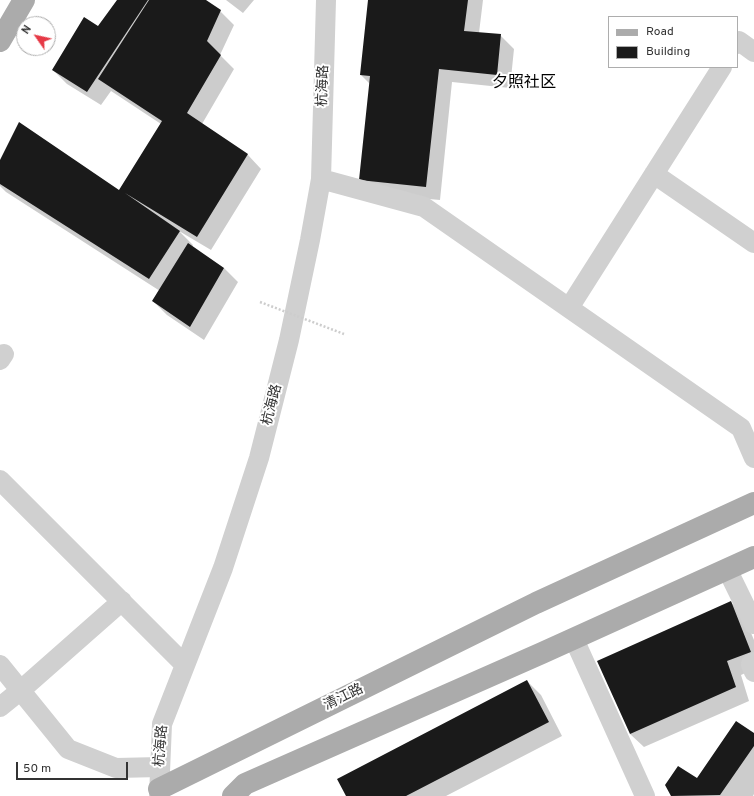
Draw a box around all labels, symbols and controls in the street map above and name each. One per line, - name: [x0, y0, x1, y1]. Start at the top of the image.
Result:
- north arrow: [16, 16, 56, 56]
- legend: [608, 16, 738, 68]
- text: N: [19, 23, 35, 37]
- text: Road: [646, 24, 674, 40]
- text: Building: [646, 44, 690, 60]
- street label: 杭海路: [315, 65, 333, 107]
- district label: 夕照社区: [492, 74, 556, 94]
- street label: 杭海路: [260, 383, 286, 427]
- street label: 清江路: [321, 681, 367, 715]
- street label: 杭海路: [152, 724, 172, 768]
- scale bar: [18, 754, 130, 780]
- text: 50 m: [23, 761, 51, 777]

